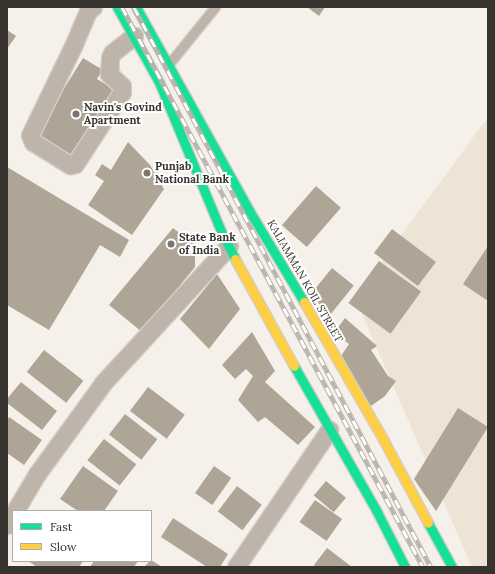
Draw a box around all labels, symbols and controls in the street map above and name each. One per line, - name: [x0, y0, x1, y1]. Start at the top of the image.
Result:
- place label: Navin's Govind Apartment: [84, 101, 162, 127]
- marker: Navin's Govind Apartment: [71, 109, 81, 119]
- place label: Punjab National Bank: [155, 160, 229, 186]
- marker: Punjab National Bank: [142, 168, 152, 178]
- street label: KALIAMMAN KOIL STREET: [264, 217, 346, 345]
- place label: State Bank of India: [179, 231, 236, 257]
- marker: State Bank of India: [166, 239, 176, 249]
- legend: [12, 510, 152, 562]
- text: Fast: [50, 519, 73, 534]
- text: Slow: [50, 539, 77, 554]

